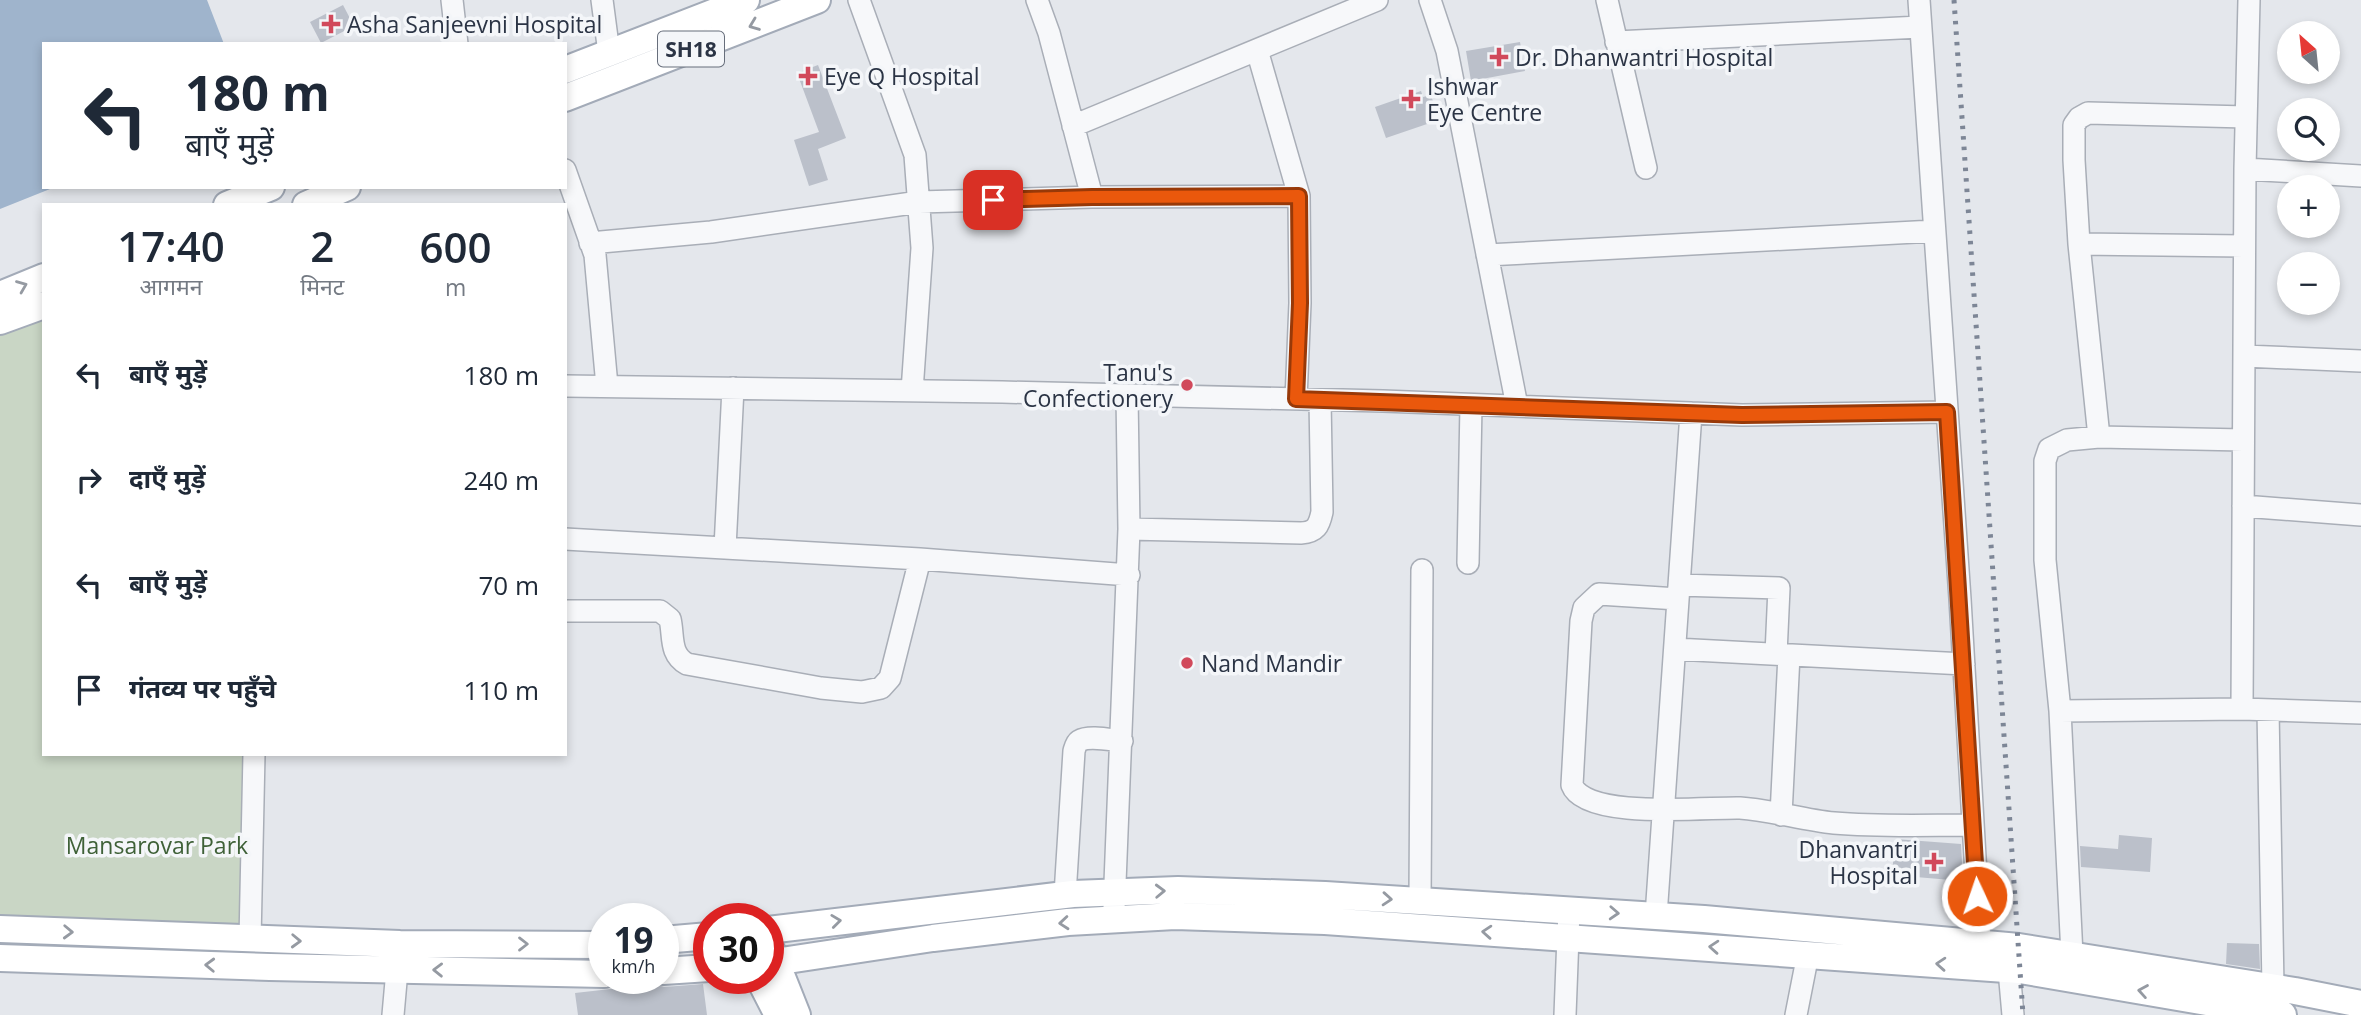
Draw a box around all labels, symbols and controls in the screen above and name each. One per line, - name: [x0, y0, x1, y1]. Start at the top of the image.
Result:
- place label: Asha Sanjeevni Hospital: [347, 8, 602, 40]
- marker: Asha Sanjeevni Hospital: [321, 14, 341, 34]
- one-way arrow: [748, 16, 760, 30]
- north arrow: [2277, 21, 2340, 84]
- map controls: [2277, 21, 2340, 315]
- road number: SH18: [658, 32, 724, 66]
- place label: Dr. Dhanwantri Hospital: [1515, 41, 1773, 73]
- marker: Dr. Dhanwantri Hospital: [1489, 47, 1509, 67]
- text: 180 m: [185, 59, 330, 125]
- place label: Eye Q Hospital: [824, 60, 979, 92]
- marker: Eye Q Hospital: [798, 66, 818, 86]
- icon: left: [70, 70, 161, 161]
- place label: Ishwar Eye Centre: [1427, 70, 1542, 128]
- marker: Ishwar Eye Centre: [1401, 89, 1421, 109]
- button: search: [2277, 98, 2340, 161]
- text: बाएँ मुड़ें: [185, 122, 274, 165]
- pin: [963, 170, 1023, 230]
- button: +: [2277, 175, 2340, 238]
- icon: arrive: [974, 181, 1012, 219]
- text: 17:40: [117, 217, 225, 274]
- text: 2: [310, 217, 334, 274]
- text: 600: [420, 218, 492, 275]
- button: −: [2277, 252, 2340, 315]
- text: आगमन: [140, 270, 203, 302]
- text: मिनट: [300, 270, 344, 302]
- text: m: [445, 271, 466, 303]
- one-way arrow: [14, 280, 27, 294]
- text: बाएँ मुड़ें: [129, 355, 207, 391]
- icon: left: [70, 356, 108, 394]
- place label: Tanu's Confectionery: [1023, 356, 1173, 414]
- text: 180 m: [464, 357, 539, 393]
- marker: Tanu's Confectionery: [1179, 377, 1195, 393]
- text: दाएँ मुड़ें: [129, 460, 206, 496]
- icon: right: [70, 461, 108, 499]
- text: 240 m: [464, 462, 539, 498]
- text: बाएँ मुड़ें: [129, 565, 207, 601]
- icon: left: [70, 566, 108, 604]
- text: 70 m: [478, 567, 539, 603]
- place label: Nand Mandir: [1201, 647, 1343, 679]
- marker: Nand Mandir: [1179, 655, 1195, 671]
- text: गंतव्य पर पहुँचे: [129, 670, 276, 706]
- icon: arrive: [70, 671, 108, 709]
- text: 110 m: [464, 672, 539, 708]
- park label: Mansarovar Park: [66, 829, 248, 861]
- place label: Dhanvantri Hospital: [1799, 833, 1918, 891]
- marker: Dhanvantri Hospital: [1924, 852, 1944, 872]
- position arrow: [1940, 859, 2014, 933]
- one-way arrow: [1155, 883, 1166, 898]
- one-way arrow: [1382, 891, 1393, 906]
- speed limit sign: 30: [693, 903, 784, 994]
- one-way arrow: [1609, 905, 1620, 920]
- one-way arrow: [830, 914, 842, 929]
- one-way arrow: [1058, 915, 1070, 930]
- text: 19: [613, 916, 654, 963]
- one-way arrow: [63, 925, 74, 940]
- one-way arrow: [1481, 925, 1492, 940]
- one-way arrow: [290, 933, 301, 948]
- one-way arrow: [518, 936, 529, 952]
- one-way arrow: [1708, 940, 1719, 955]
- text: km/h: [612, 954, 655, 978]
- one-way arrow: [1935, 957, 1946, 972]
- one-way arrow: [204, 958, 215, 973]
- one-way arrow: [432, 963, 443, 978]
- one-way arrow: [2137, 984, 2149, 999]

